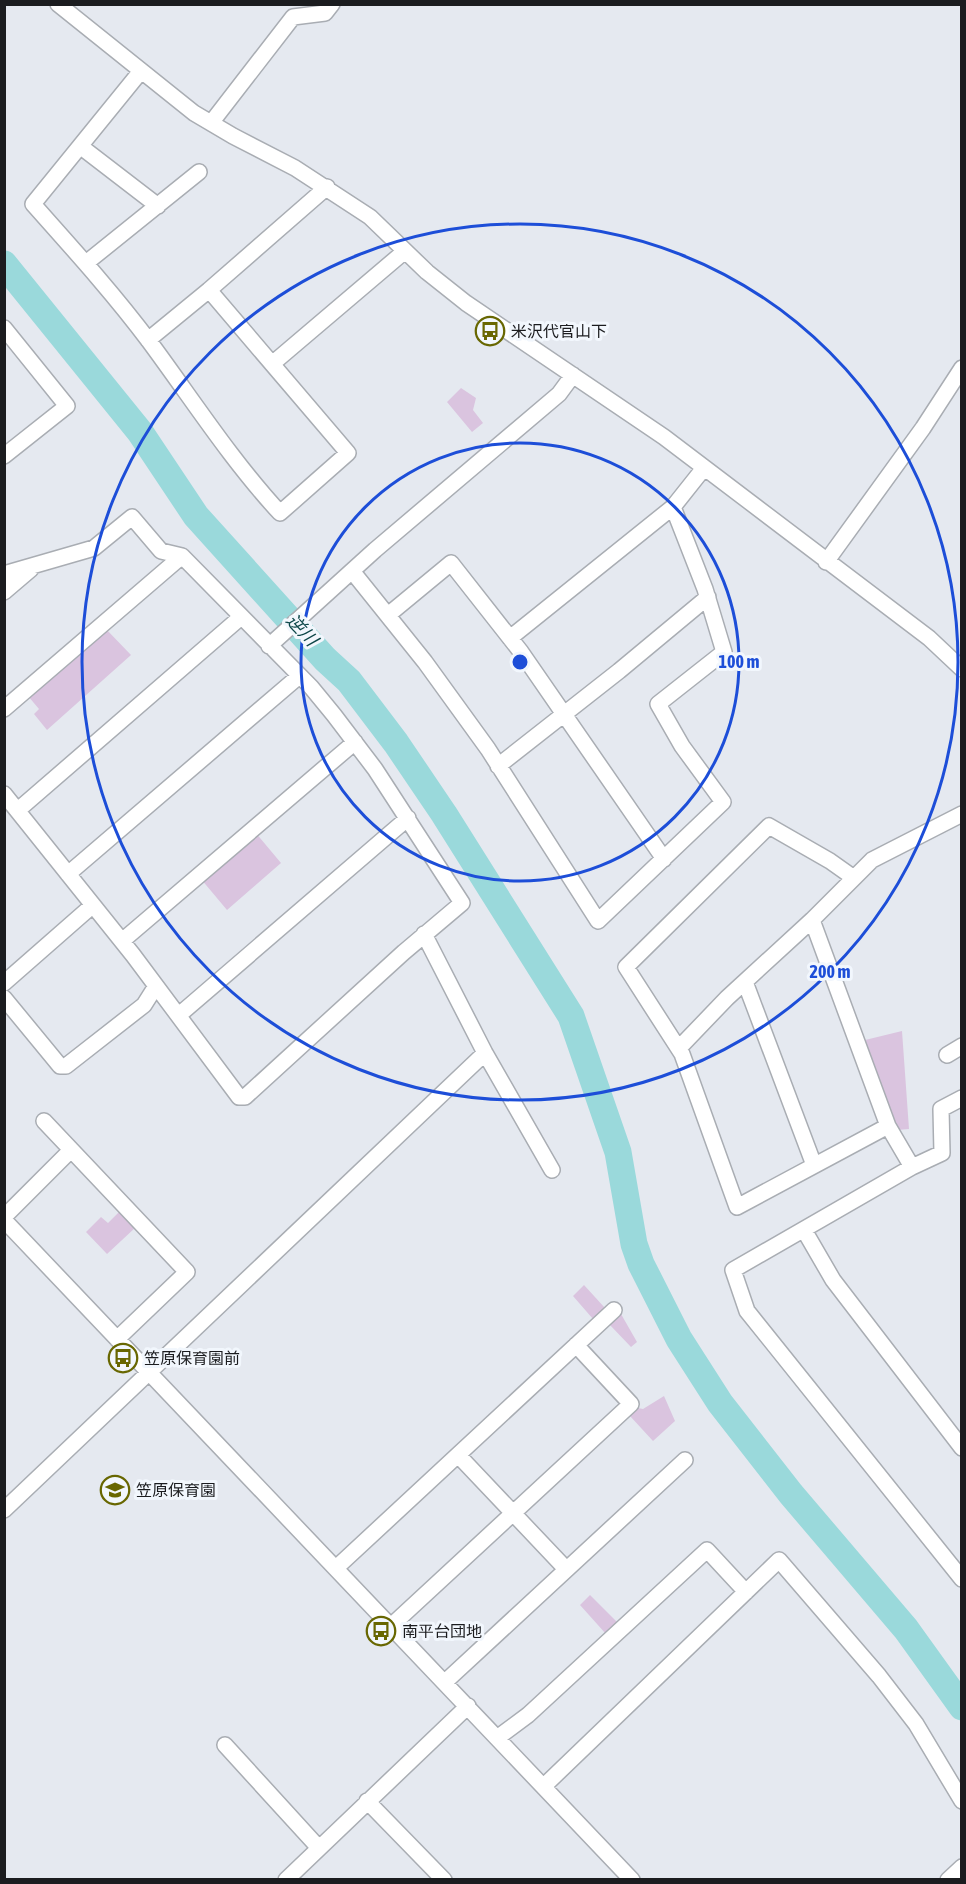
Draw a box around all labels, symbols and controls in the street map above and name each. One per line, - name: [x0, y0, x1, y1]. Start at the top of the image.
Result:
- bus stop icon: 米沢代官山下: [474, 315, 506, 347]
- place label: 米沢代官山下: [511, 322, 607, 340]
- water label: 逆川: [282, 609, 324, 651]
- text: 100 m: [719, 651, 759, 672]
- centre of rings: [510, 652, 530, 672]
- text: 200 m: [810, 961, 850, 982]
- bus stop icon: 笠原保育園前: [107, 1342, 139, 1374]
- place label: 笠原保育園前: [144, 1349, 240, 1367]
- school or university icon: 笠原保育園: [99, 1474, 131, 1506]
- place label: 笠原保育園: [136, 1481, 216, 1499]
- bus stop icon: 南平台団地: [365, 1615, 397, 1647]
- place label: 南平台団地: [402, 1622, 482, 1640]

